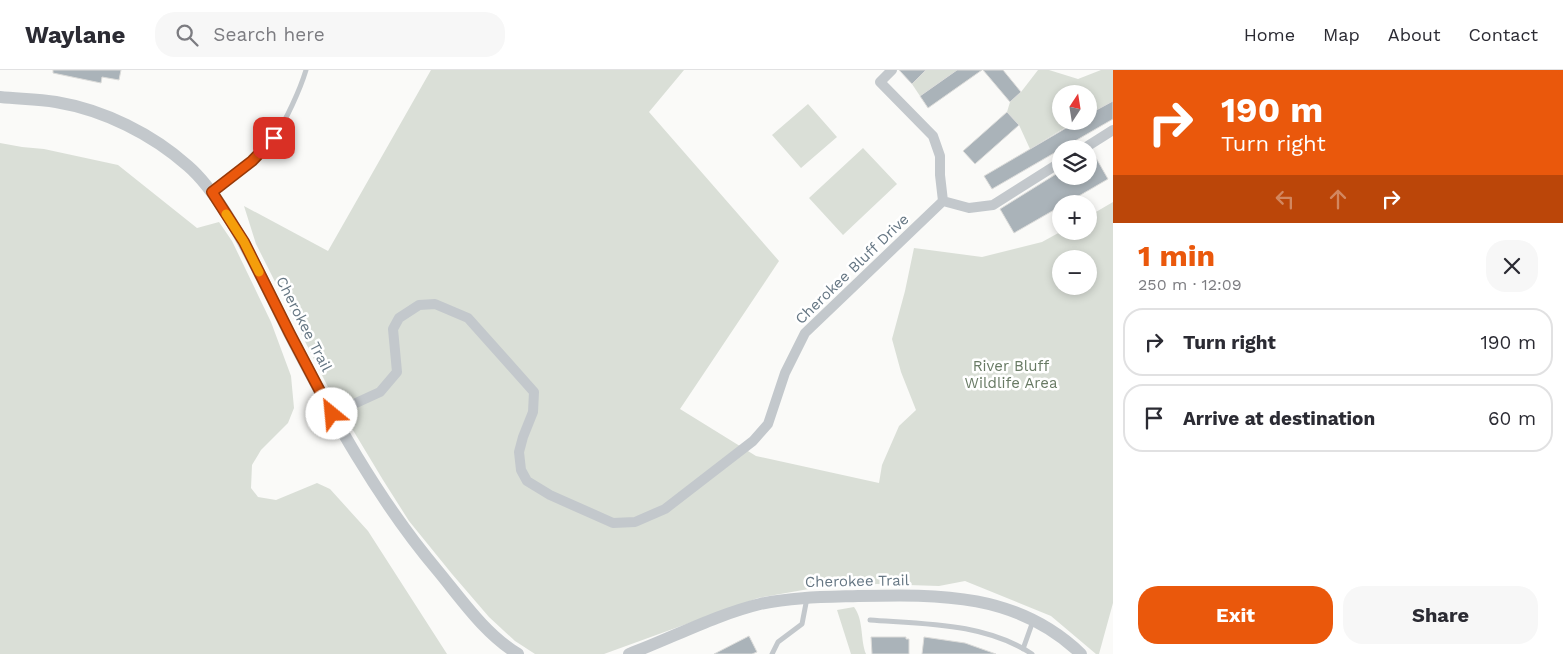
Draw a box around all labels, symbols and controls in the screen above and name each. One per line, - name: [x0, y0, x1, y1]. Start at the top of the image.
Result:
- search box: [155, 12, 505, 57]
- text: Waylane: [25, 21, 125, 49]
- icon: search: [173, 21, 201, 49]
- text: Search here: [213, 23, 325, 46]
- text: Home: [1244, 24, 1295, 45]
- text: Map: [1323, 24, 1360, 45]
- text: About: [1388, 24, 1440, 45]
- text: Contact: [1468, 24, 1538, 45]
- north arrow: [1052, 85, 1098, 130]
- map controls: [1052, 85, 1097, 295]
- text: 190 m: [1221, 89, 1323, 131]
- icon: right: [1138, 90, 1203, 155]
- pin: [253, 117, 295, 159]
- icon: arrive: [260, 124, 288, 152]
- text: Turn right: [1221, 131, 1326, 156]
- button: layers: [1052, 140, 1097, 185]
- icon: left: [1271, 185, 1299, 213]
- icon: ahead: [1324, 185, 1352, 213]
- icon: right: [1377, 185, 1405, 213]
- button: +: [1052, 195, 1097, 240]
- street label: Cherokee Bluff Drive: [791, 210, 913, 328]
- text: 1 min: [1138, 238, 1215, 273]
- button: close: [1486, 240, 1538, 292]
- button: −: [1052, 250, 1097, 295]
- street label: Cherokee Trail: [272, 273, 336, 375]
- text: 250 m · 12:09: [1138, 275, 1242, 294]
- icon: right: [1140, 328, 1168, 356]
- text: Turn right: [1183, 331, 1276, 354]
- text: 190 m: [1480, 331, 1536, 354]
- park label: River Bluff Wildlife Area: [965, 357, 1058, 392]
- position arrow: [305, 387, 357, 439]
- icon: arrive: [1140, 404, 1168, 432]
- text: Arrive at destination: [1183, 407, 1375, 430]
- text: 60 m: [1488, 407, 1536, 430]
- street label: Cherokee Trail: [805, 571, 910, 591]
- button: Exit: [1138, 586, 1333, 644]
- button: Share: [1343, 586, 1538, 644]

